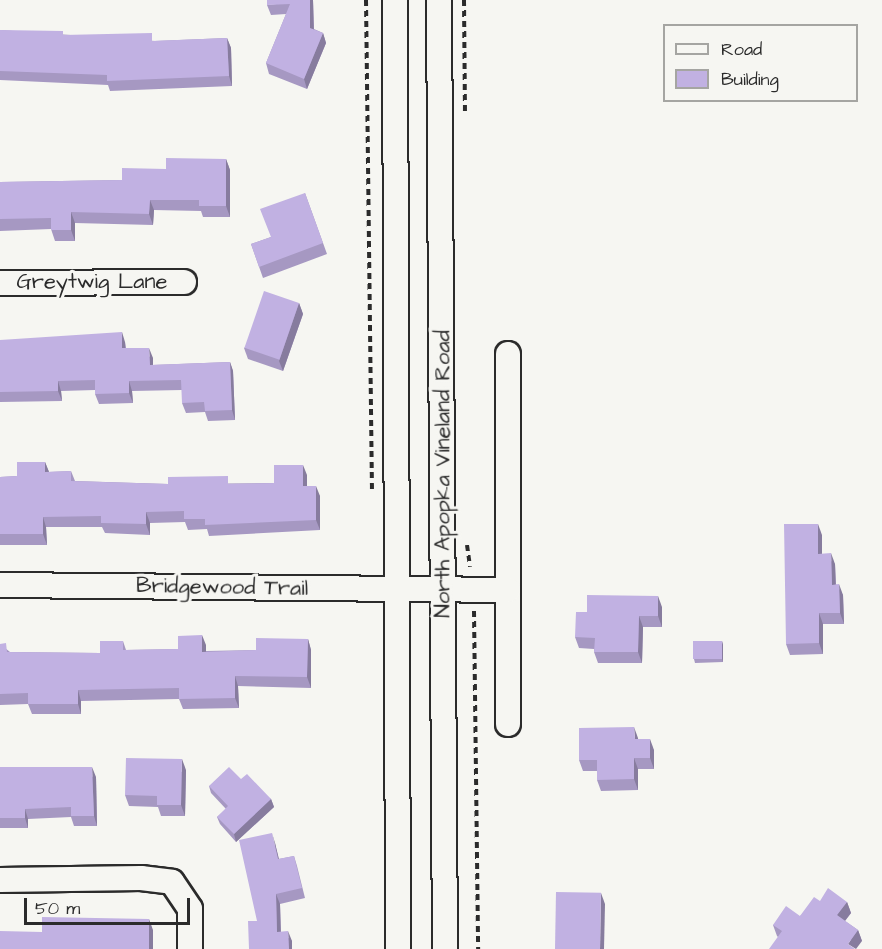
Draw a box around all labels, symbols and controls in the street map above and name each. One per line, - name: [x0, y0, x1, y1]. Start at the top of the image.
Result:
- legend: [663, 24, 858, 102]
- text: Road: [721, 37, 762, 62]
- text: Building: [721, 67, 779, 92]
- street label: Greytwig Lane: [17, 269, 167, 295]
- street label: North Apopka Vineland Road: [430, 330, 456, 618]
- street label: Bridgewood Trail: [136, 572, 308, 602]
- scale bar: [27, 886, 194, 924]
- text: 50 m: [35, 896, 80, 921]

